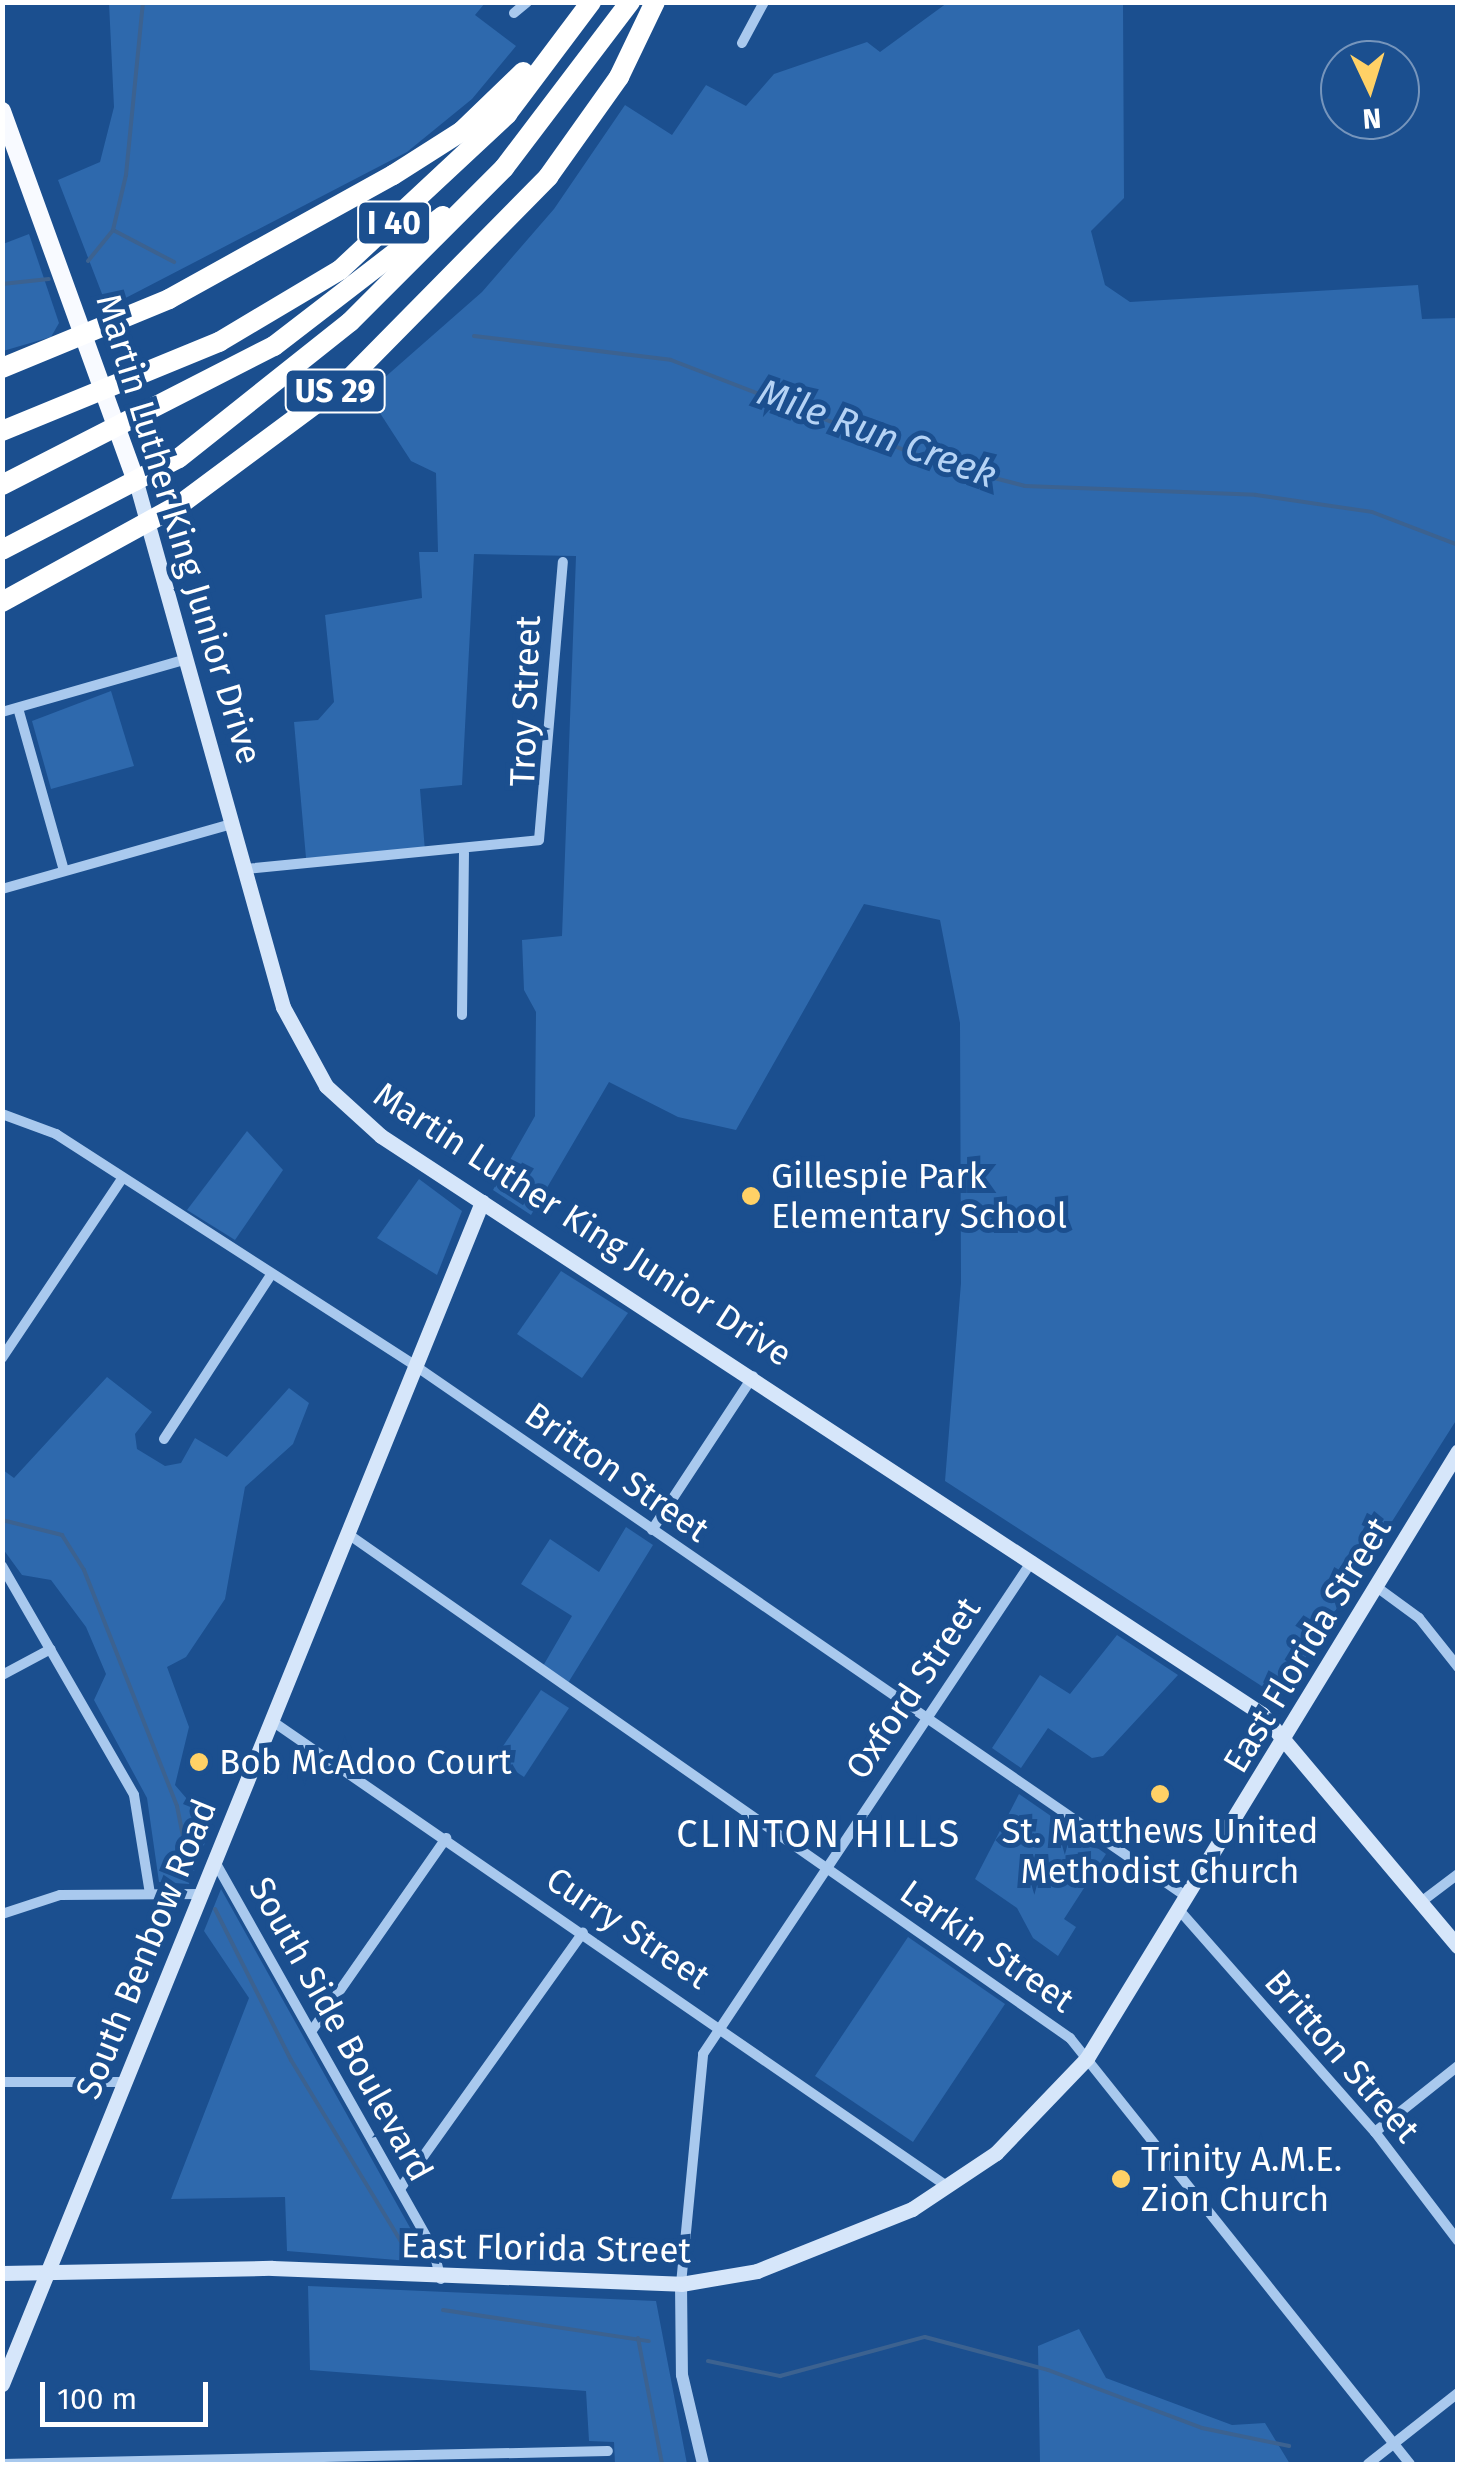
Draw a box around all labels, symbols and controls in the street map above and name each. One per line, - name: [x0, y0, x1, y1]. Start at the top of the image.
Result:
- north arrow: [1320, 40, 1420, 140]
- text: N: [1362, 101, 1382, 136]
- road number: I 40: [356, 196, 432, 250]
- street label: Martin Luther King Junior Drive: [87, 289, 271, 769]
- road number: US 29: [282, 364, 388, 418]
- water label: Mile Run Creek: [752, 370, 1002, 498]
- street label: Troy Street: [501, 615, 549, 787]
- street label: Martin Luther King Junior Drive: [366, 1073, 800, 1375]
- place label: Gillespie Park Elementary School: [771, 1155, 1067, 1237]
- marker: Gillespie Park Elementary School: [740, 1185, 762, 1207]
- street label: Britton Street: [517, 1393, 717, 1551]
- street label: East Florida Street: [1214, 1510, 1400, 1780]
- street label: Oxford Street: [837, 1589, 989, 1787]
- place label: Bob McAdoo Court: [219, 1741, 512, 1783]
- marker: Bob McAdoo Court: [188, 1751, 210, 1773]
- marker: St. Matthews United Methodist Church: [1149, 1783, 1171, 1805]
- street label: South Benbow Road: [67, 1793, 225, 2105]
- place label: St. Matthews United Methodist Church: [1001, 1810, 1319, 1892]
- district label: CLINTON HILLS: [676, 1812, 962, 1858]
- street label: Curry Street: [538, 1858, 718, 1998]
- street label: South Side Boulevard: [240, 1870, 442, 2188]
- street label: Larkin Street: [892, 1871, 1082, 2021]
- street label: Britton Street: [1256, 1961, 1428, 2151]
- place label: Trinity A.M.E. Zion Church: [1141, 2138, 1342, 2220]
- marker: Trinity A.M.E. Zion Church: [1110, 2168, 1132, 2190]
- street label: East Florida Street: [401, 2224, 691, 2272]
- scale bar: [45, 2362, 212, 2424]
- text: 100 m: [57, 2381, 137, 2417]

